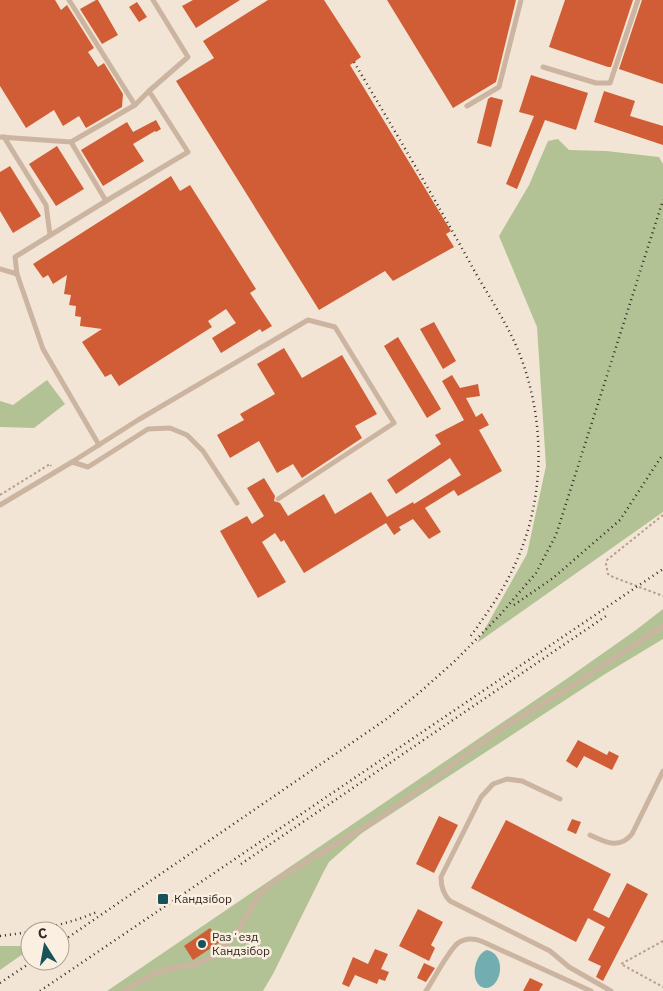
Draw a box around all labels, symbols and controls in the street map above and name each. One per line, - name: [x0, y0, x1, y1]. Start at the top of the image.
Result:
- place label: Кандзібор: [174, 891, 232, 906]
- marker: Кандзібор: [156, 892, 170, 906]
- north arrow: [20, 921, 70, 971]
- text: С: [36, 924, 49, 943]
- place label: Разʼезд Кандзібор: [212, 929, 270, 958]
- marker: Разʼезд Кандзібор: [196, 938, 208, 950]

